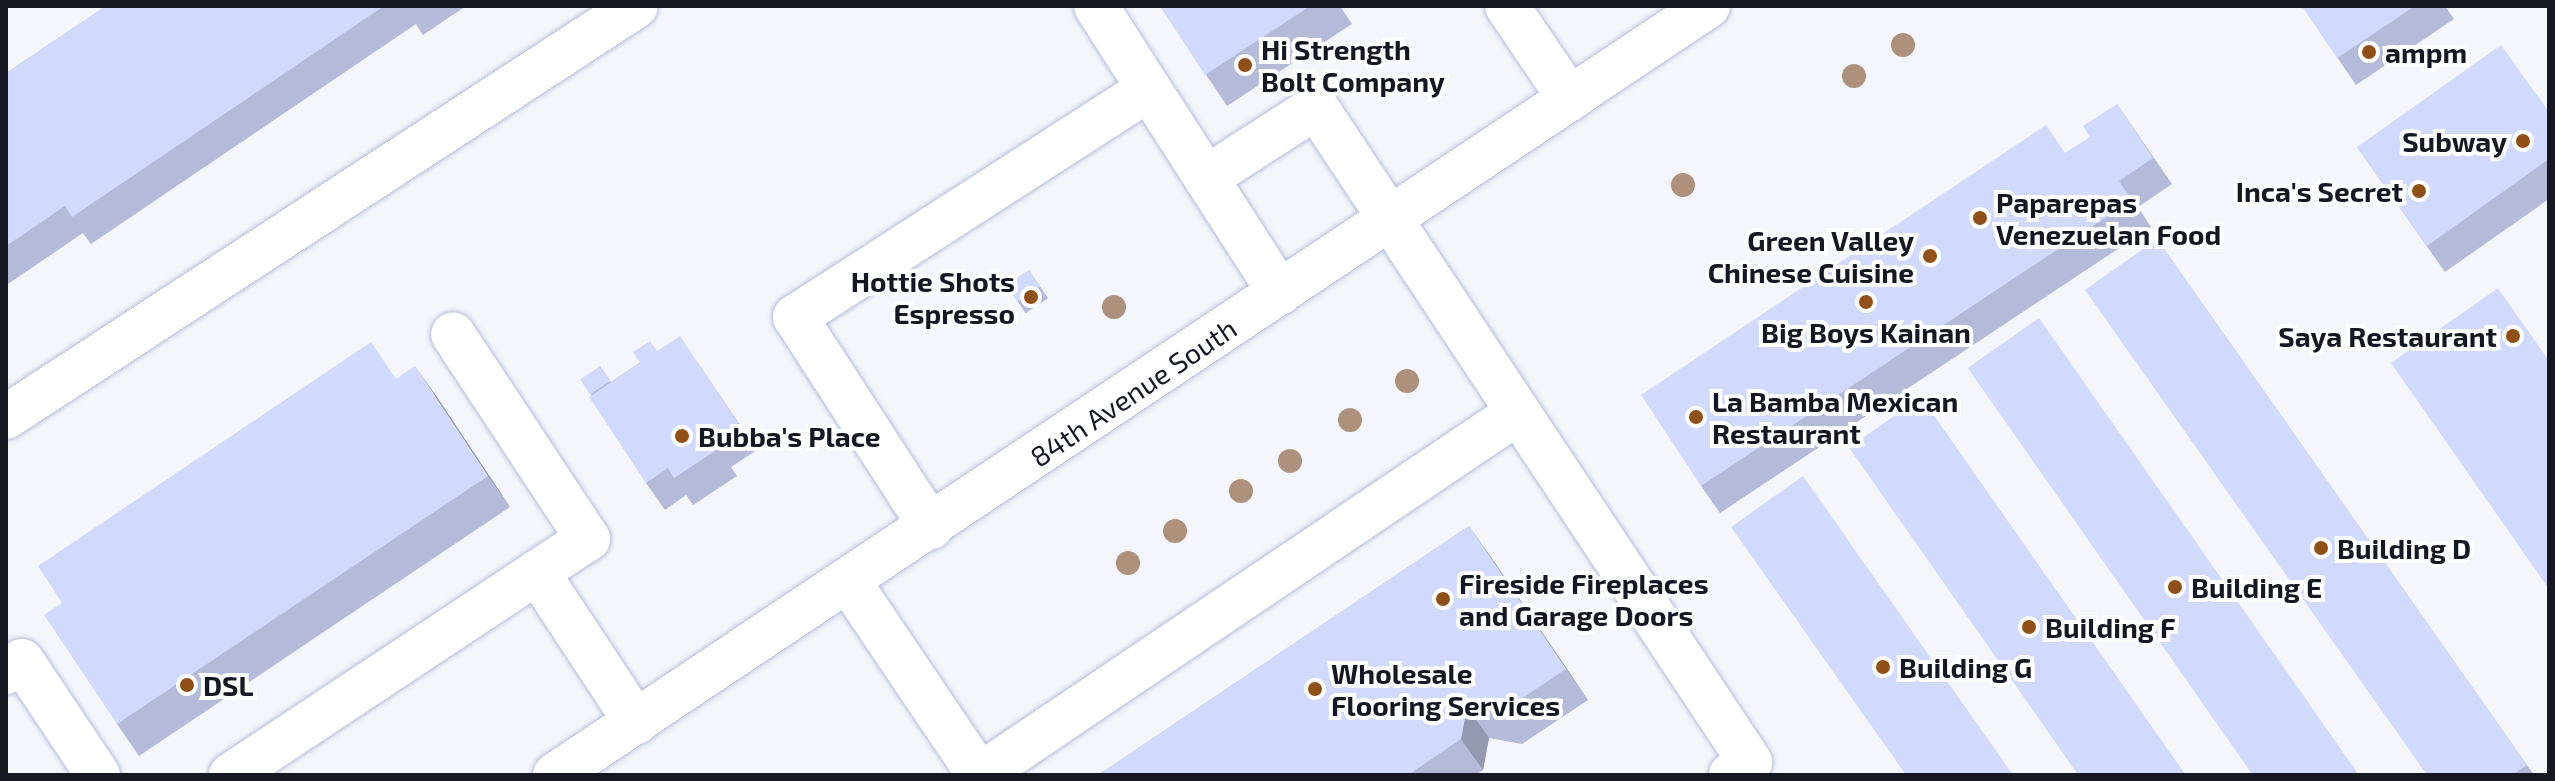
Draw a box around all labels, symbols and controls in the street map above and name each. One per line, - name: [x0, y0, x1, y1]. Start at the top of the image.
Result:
- place label: Hi Strength Bolt Company: [1261, 32, 1445, 98]
- place label: ampm: [2385, 35, 2467, 69]
- marker: ampm: [2360, 43, 2378, 61]
- marker: Hi Strength Bolt Company: [1236, 56, 1254, 74]
- place label: Subway: [2402, 124, 2507, 158]
- marker: Subway: [2514, 132, 2532, 150]
- place label: Inca's Secret: [2236, 174, 2403, 208]
- marker: Inca's Secret: [2410, 182, 2428, 200]
- place label: Paparepas Venezuelan Food: [1996, 185, 2221, 251]
- marker: Paparepas Venezuelan Food: [1971, 209, 1989, 227]
- place label: Green Valley Chinese Cuisine: [1708, 223, 1914, 289]
- marker: Green Valley Chinese Cuisine: [1921, 247, 1939, 265]
- place label: Hottie Shots Espresso: [851, 264, 1015, 330]
- marker: Hottie Shots Espresso: [1022, 288, 1040, 306]
- marker: Big Boys Kainan: [1857, 293, 1875, 311]
- street label: 84th Avenue South: [1023, 310, 1243, 474]
- place label: Big Boys Kainan: [1761, 315, 1971, 349]
- place label: Saya Restaurant: [2278, 319, 2497, 353]
- marker: Saya Restaurant: [2504, 327, 2522, 345]
- place label: La Bamba Mexican Restaurant: [1712, 384, 1958, 450]
- marker: La Bamba Mexican Restaurant: [1687, 408, 1705, 426]
- place label: Bubba's Place: [698, 419, 881, 453]
- marker: Bubba's Place: [673, 427, 691, 445]
- place label: Building D: [2337, 531, 2471, 565]
- marker: Building D: [2312, 539, 2330, 557]
- place label: Fireside Fireplaces and Garage Doors: [1459, 566, 1708, 632]
- place label: Building E: [2191, 570, 2322, 604]
- marker: Building E: [2166, 578, 2184, 596]
- marker: Fireside Fireplaces and Garage Doors: [1434, 590, 1452, 608]
- place label: Building F: [2045, 610, 2176, 644]
- marker: Building F: [2020, 618, 2038, 636]
- place label: Building G: [1899, 650, 2032, 684]
- place label: Wholesale Flooring Services: [1331, 656, 1560, 722]
- marker: Building G: [1874, 658, 1892, 676]
- place label: DSL: [203, 668, 254, 702]
- marker: DSL: [178, 676, 196, 694]
- marker: Wholesale Flooring Services: [1306, 680, 1324, 698]

